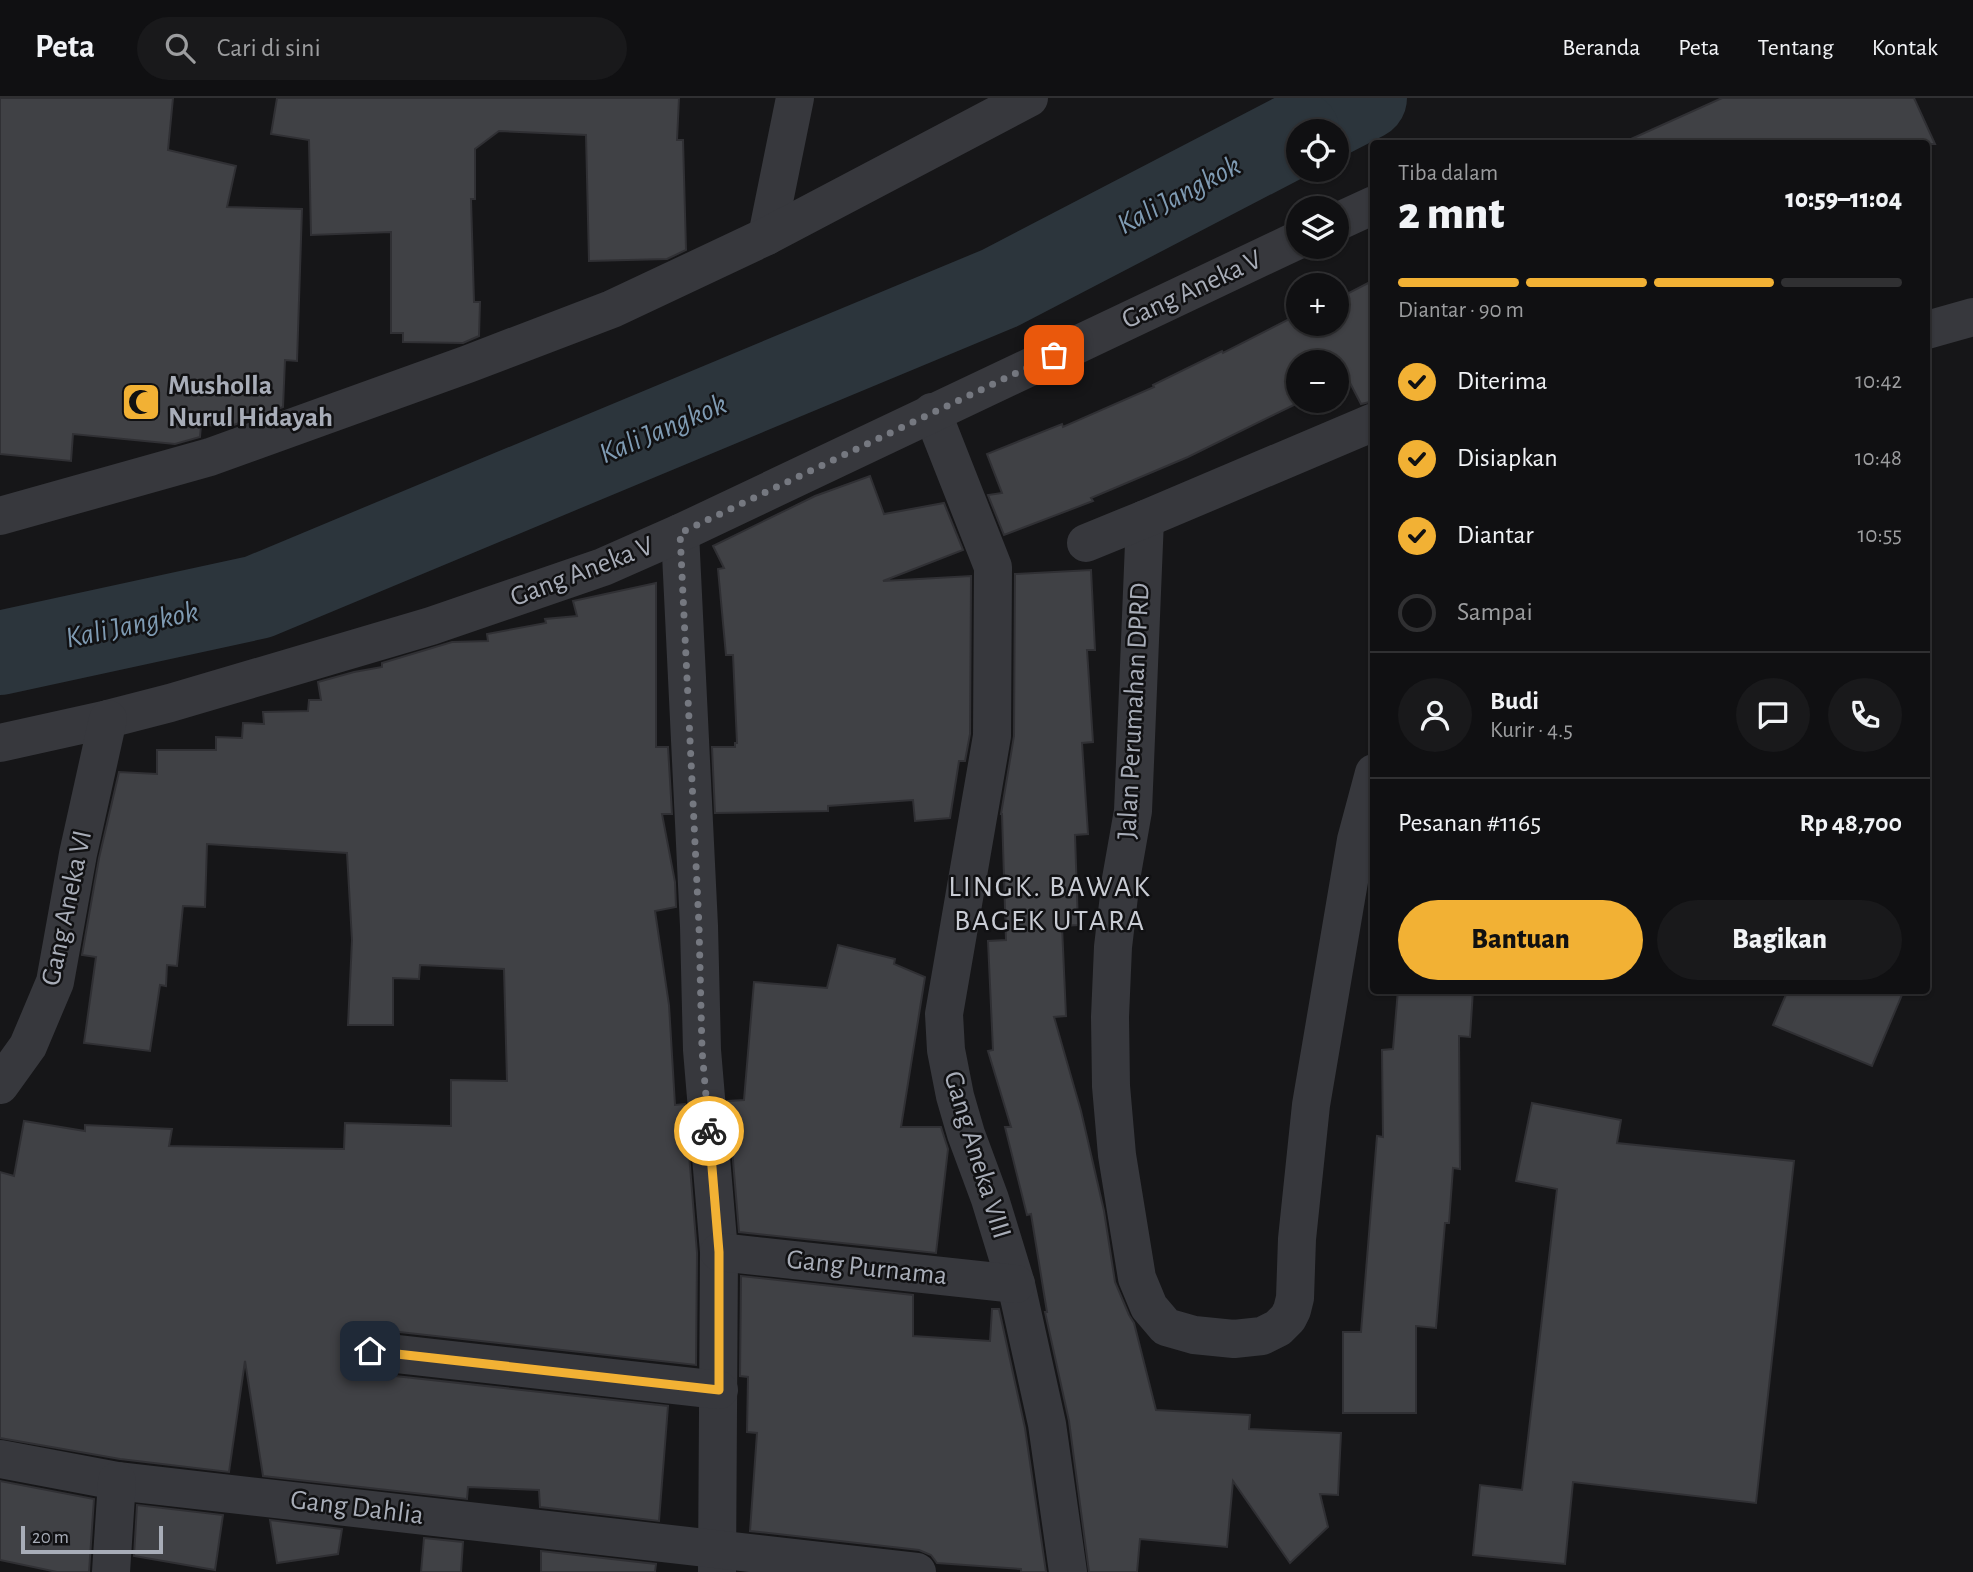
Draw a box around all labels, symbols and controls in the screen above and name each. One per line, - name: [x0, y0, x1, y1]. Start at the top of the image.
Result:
- search box: [137, 17, 627, 80]
- icon: search: [161, 29, 199, 67]
- text: Peta: [35, 31, 95, 64]
- text: Cari di sini: [217, 35, 321, 61]
- text: Beranda: [1562, 36, 1640, 60]
- text: Peta: [1678, 36, 1720, 60]
- text: Tentang: [1758, 36, 1834, 60]
- text: Kontak: [1872, 36, 1938, 60]
- map controls: [1286, 119, 1349, 413]
- button: locate: [1286, 119, 1349, 182]
- water label: Kali Jangkok: [1112, 150, 1246, 240]
- text: Tiba dalam: [1398, 162, 1498, 185]
- text: 10:59–11:04: [1785, 186, 1902, 212]
- text: 2 mnt: [1398, 191, 1504, 237]
- button: layers: [1286, 196, 1349, 259]
- street label: Gang Aneka V: [1118, 245, 1266, 335]
- button: +: [1286, 273, 1349, 336]
- text: Diantar · 90 m: [1398, 299, 1524, 322]
- pin: [1024, 325, 1084, 385]
- icon: bag: [1035, 336, 1073, 374]
- button: −: [1286, 350, 1349, 413]
- icon: check: [1398, 363, 1436, 401]
- text: Diterima: [1457, 368, 1548, 394]
- text: 10:42: [1855, 370, 1902, 393]
- place label: Musholla Nurul Hidayah: [168, 372, 333, 432]
- mosque icon: Musholla Nurul Hidayah: [120, 381, 162, 423]
- water label: Kali Jangkok: [595, 389, 731, 469]
- icon: check: [1398, 440, 1436, 478]
- text: Disiapkan: [1457, 445, 1558, 471]
- text: 10:48: [1855, 447, 1902, 470]
- icon: check: [1398, 517, 1436, 555]
- text: Diantar: [1457, 522, 1534, 548]
- text: 10:55: [1857, 524, 1902, 547]
- street label: Gang Aneka V: [507, 532, 658, 612]
- street label: Jalan Perumahan DPRD: [1113, 582, 1155, 840]
- water label: Kali Jangkok: [63, 596, 201, 654]
- text: Sampai: [1457, 599, 1533, 625]
- button: person: [1398, 678, 1472, 752]
- button: chat: [1736, 678, 1810, 752]
- button: phone: [1828, 678, 1902, 752]
- text: Budi: [1490, 688, 1539, 714]
- text: Kurir · 4.5: [1490, 719, 1573, 742]
- text: Pesanan #1165: [1398, 810, 1541, 836]
- text: Rp 48,700: [1800, 810, 1902, 836]
- street label: Gang Aneka VI: [37, 828, 97, 988]
- district label: LINGK. BAWAK BAGEK UTARA: [948, 872, 1152, 936]
- button: Bantuan: [1398, 900, 1643, 980]
- button: Bagikan: [1657, 900, 1902, 980]
- street label: Gang Aneka VIII: [938, 1068, 1016, 1242]
- courier: [674, 1096, 744, 1166]
- icon: bike: [690, 1112, 728, 1150]
- street label: Gang Purnama: [785, 1246, 949, 1290]
- pin: [340, 1321, 400, 1381]
- icon: home: [351, 1332, 389, 1370]
- street label: Gang Dahlia: [289, 1486, 425, 1530]
- scale bar: [21, 1523, 163, 1555]
- text: 20 m: [32, 1528, 69, 1547]

